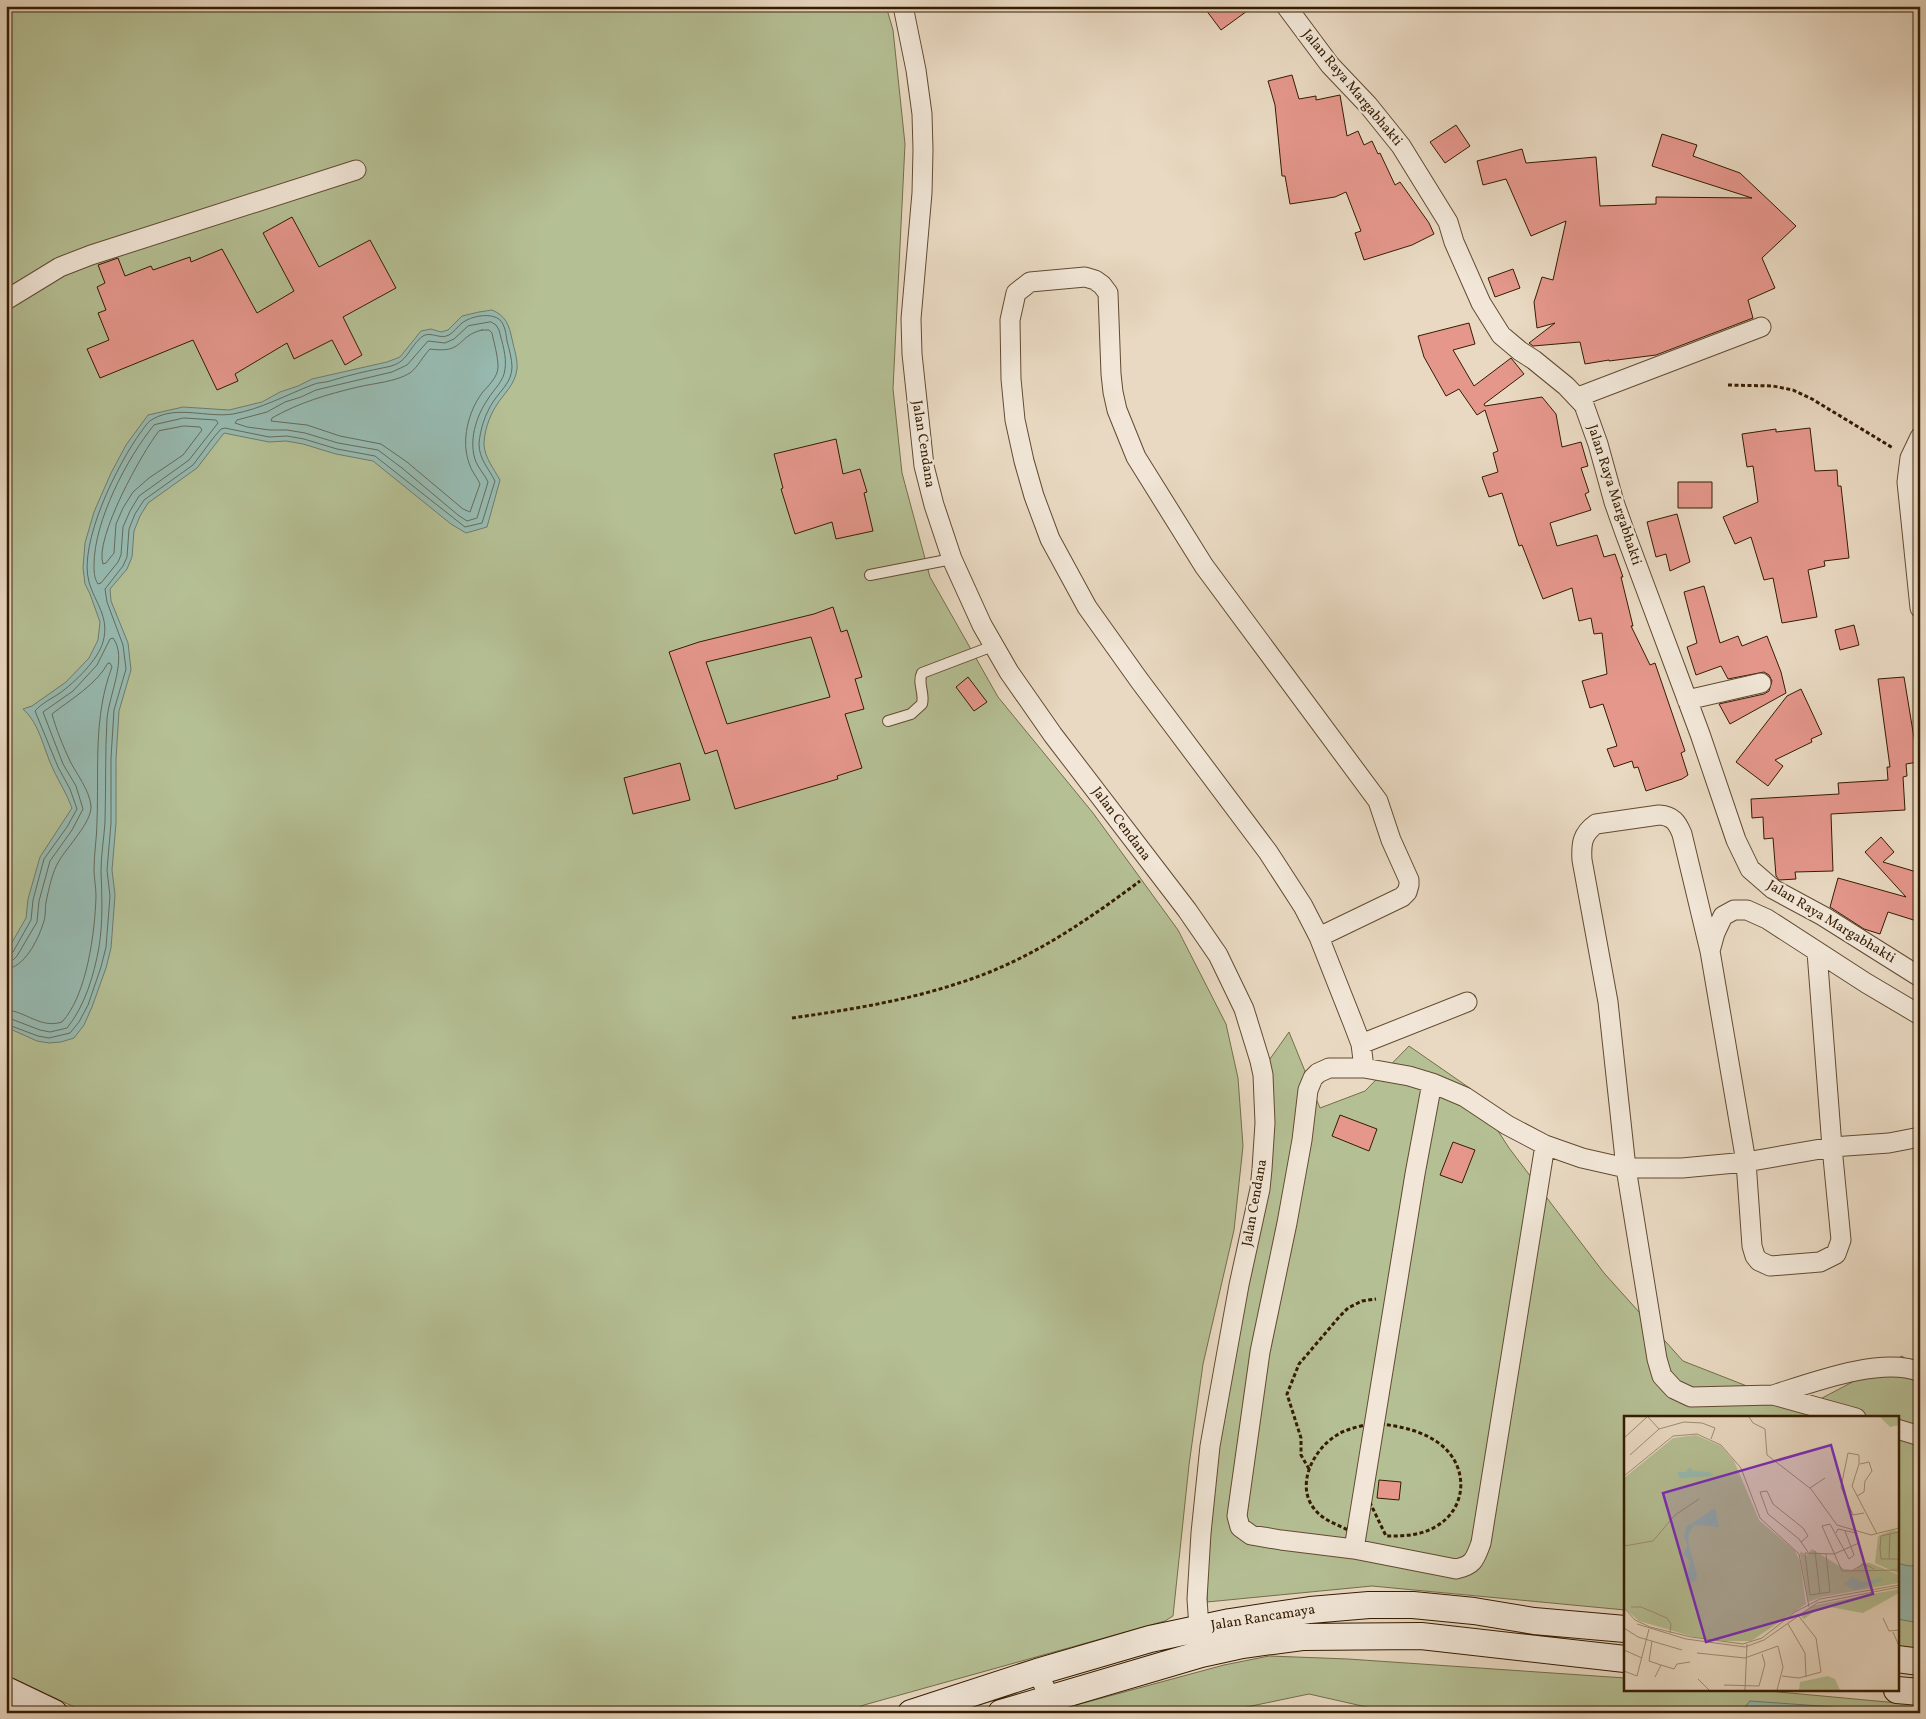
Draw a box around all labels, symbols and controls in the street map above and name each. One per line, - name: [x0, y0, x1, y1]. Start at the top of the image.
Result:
- street label: Jalan Raya Margabhakti: [1297, 26, 1407, 150]
- street label: Jalan Cendana: [907, 399, 939, 489]
- street label: Jalan Raya Margabhakti: [1582, 422, 1646, 568]
- street label: Jalan Cendana: [1087, 783, 1155, 865]
- street label: Jalan Raya Margabhakti: [1763, 876, 1899, 968]
- street label: Jalan Cendana: [1238, 1158, 1272, 1248]
- inset map: [1624, 1416, 1898, 1692]
- street label: Jalan Rancamaya: [1209, 1600, 1317, 1636]

